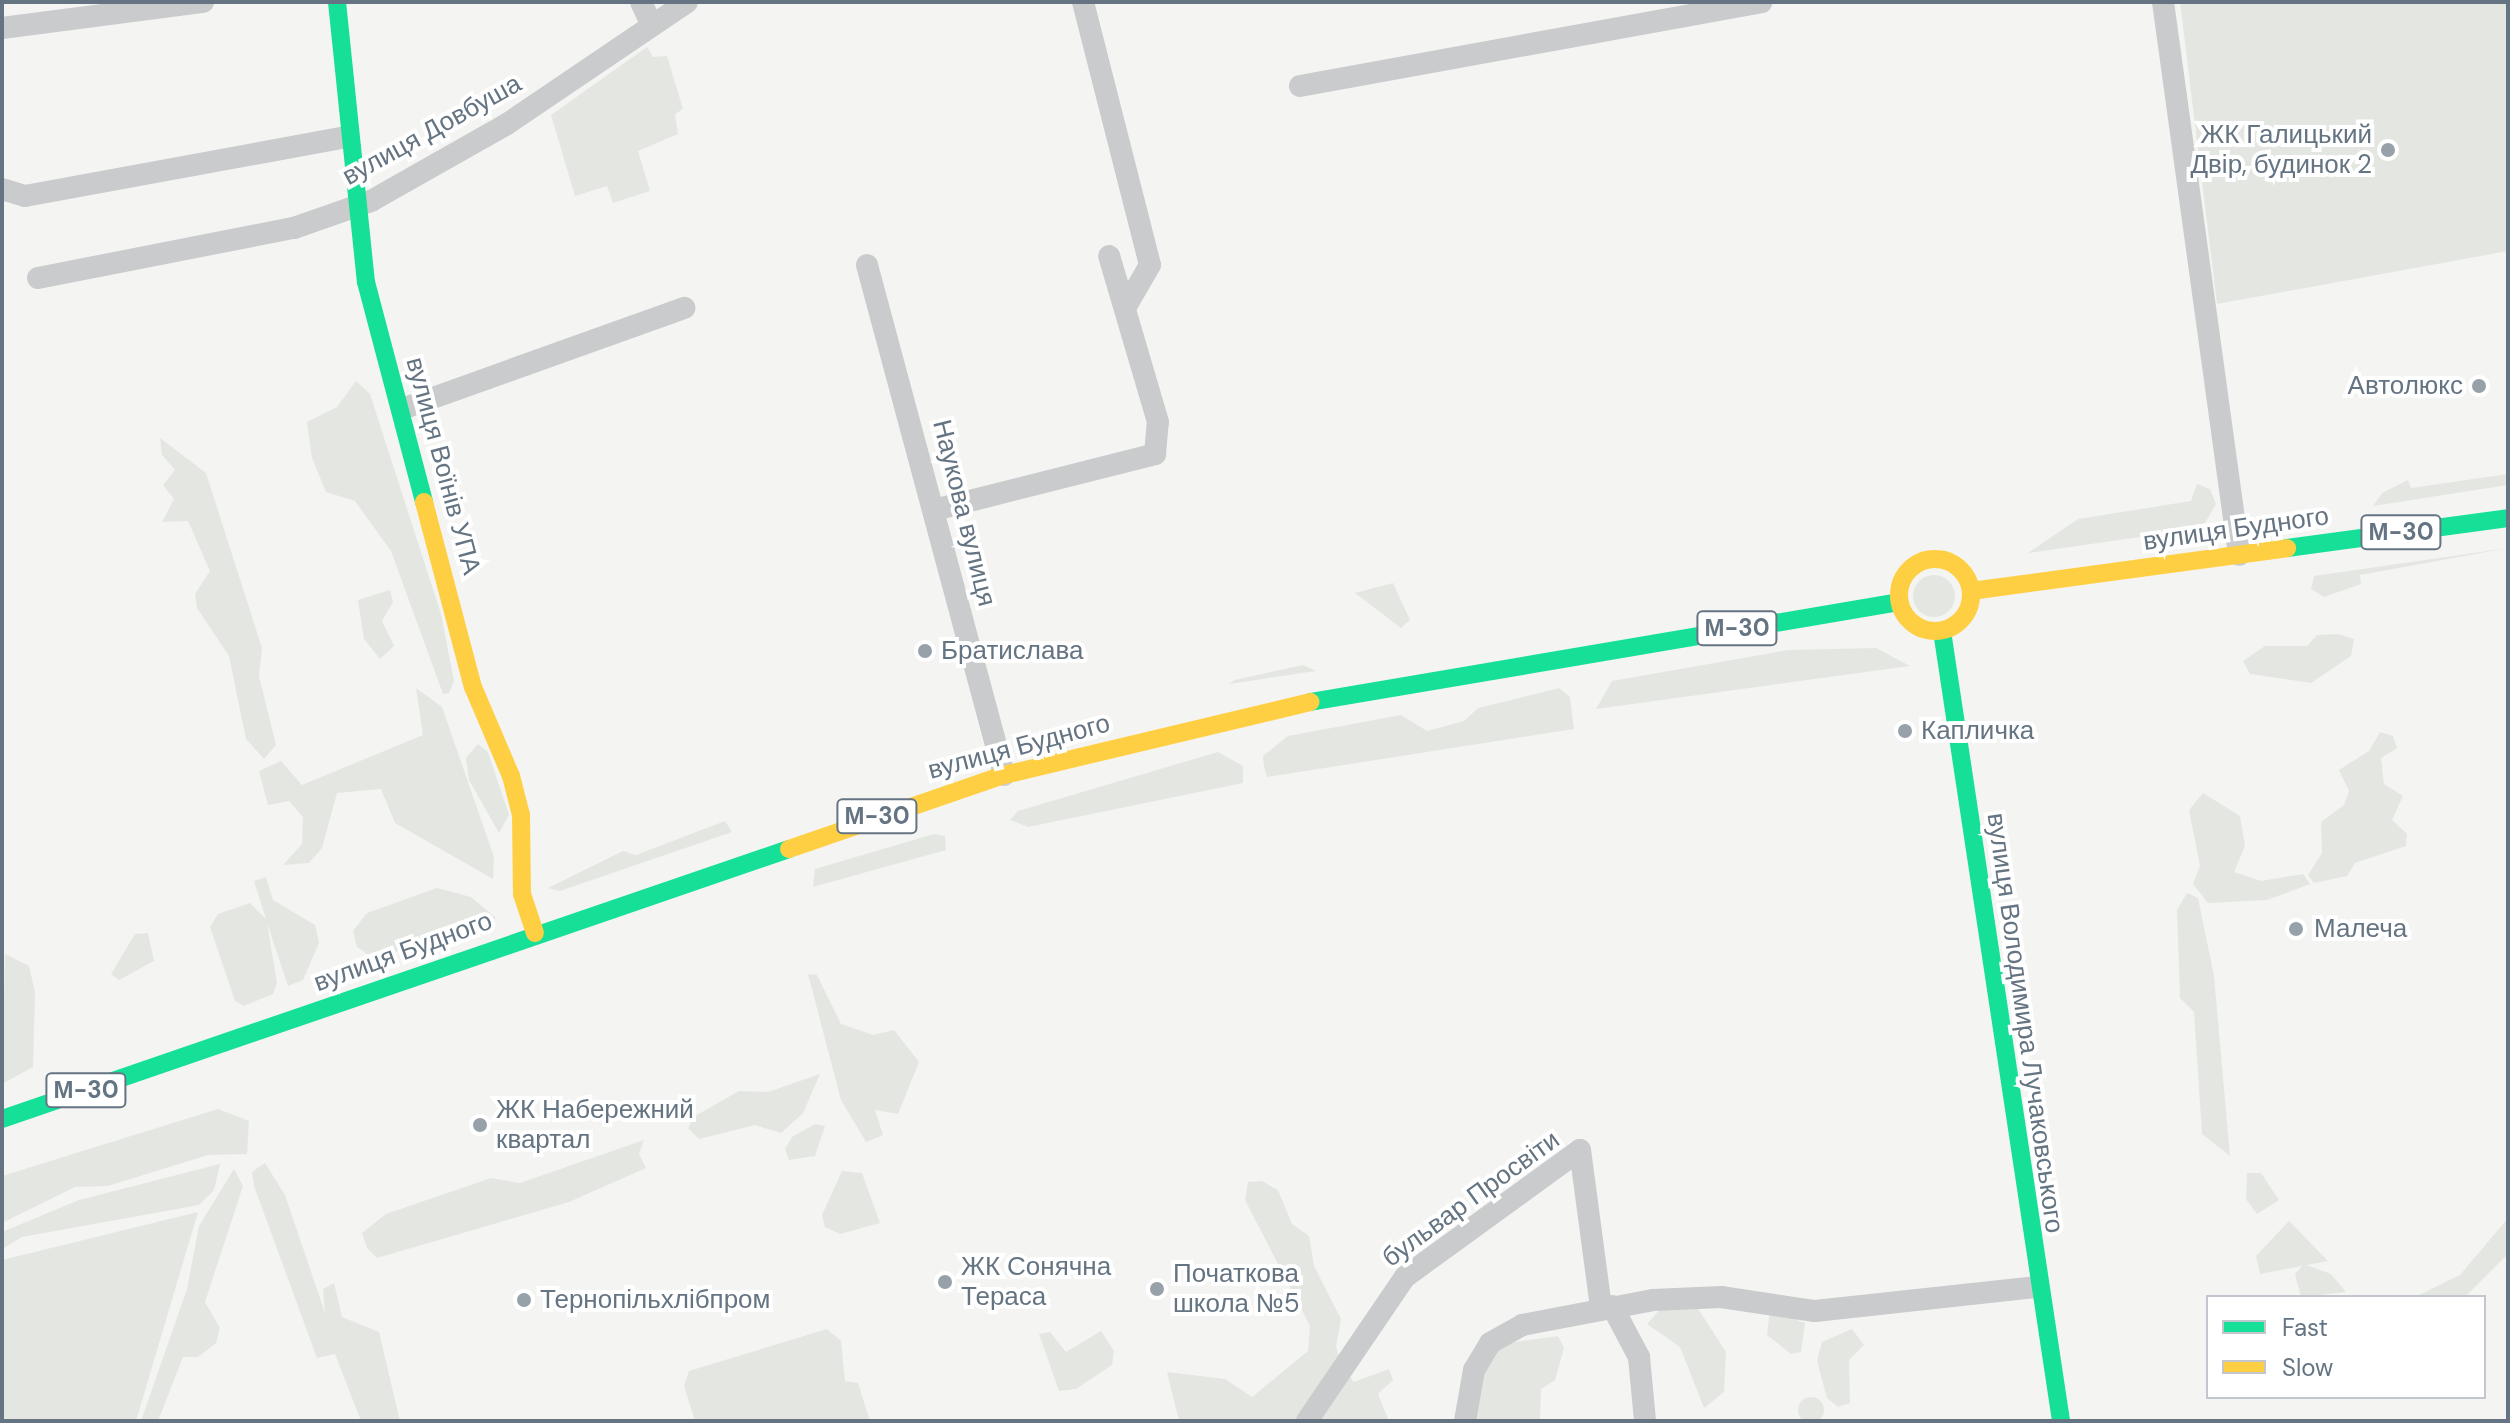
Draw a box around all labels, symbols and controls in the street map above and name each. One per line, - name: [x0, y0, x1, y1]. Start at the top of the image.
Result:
- street label: вулиця Довбуша: [337, 68, 527, 192]
- place label: ЖК Галицький Двір, будинок 2: [2190, 119, 2372, 180]
- marker: ЖК Галицький Двір, будинок 2: [2379, 141, 2397, 159]
- street label: вулиця Воїнів УПА: [399, 354, 487, 578]
- place label: Автолюкс: [2348, 370, 2463, 402]
- marker: Автолюкс: [2470, 377, 2488, 395]
- street label: Наукова вулиця: [926, 416, 1002, 610]
- street label: вулиця Будного: [2141, 501, 2331, 557]
- road number: М-30: [2359, 512, 2443, 552]
- road number: М-30: [1695, 608, 1779, 648]
- place label: Братислава: [941, 635, 1083, 667]
- marker: Братислава: [916, 642, 934, 660]
- street label: вулиця Будного: [925, 708, 1113, 786]
- place label: Капличка: [1921, 715, 2034, 747]
- marker: Капличка: [1896, 722, 1914, 740]
- road number: М-30: [835, 796, 919, 836]
- street label: вулиця Володимира Лучаковського: [1980, 811, 2070, 1235]
- street label: вулиця Будного: [310, 905, 496, 999]
- place label: Малеча: [2314, 913, 2407, 945]
- marker: Малеча: [2285, 918, 2307, 940]
- road number: М-30: [44, 1070, 128, 1110]
- place label: ЖК Набережний квартал: [496, 1094, 694, 1156]
- marker: ЖК Набережний квартал: [471, 1116, 489, 1134]
- street label: бульвар Просвіти: [1376, 1124, 1566, 1274]
- place label: ЖК Сонячна Тераса: [961, 1251, 1111, 1312]
- place label: Початкова школа №5: [1173, 1258, 1300, 1320]
- marker: ЖК Сонячна Тераса: [936, 1273, 954, 1291]
- marker: Початкова школа №5: [1148, 1280, 1166, 1298]
- place label: Тернопільхлібпром: [540, 1284, 770, 1316]
- marker: Тернопільхлібпром: [515, 1291, 533, 1309]
- legend: [2206, 1295, 2486, 1399]
- text: Fast: [2282, 1312, 2328, 1343]
- text: Slow: [2282, 1352, 2333, 1383]

